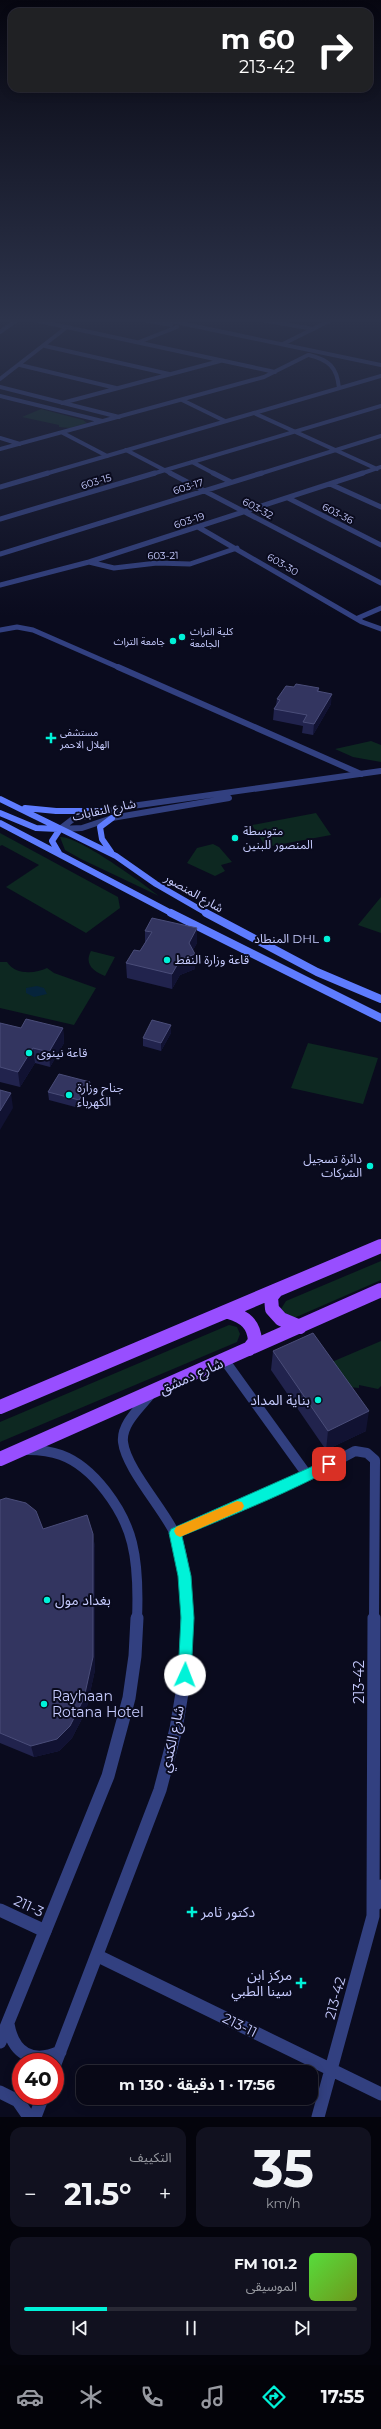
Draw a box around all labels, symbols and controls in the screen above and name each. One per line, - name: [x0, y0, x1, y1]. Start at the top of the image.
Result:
- text: 60 m: [221, 22, 295, 56]
- icon: right: [309, 24, 361, 76]
- text: 213-42: [239, 56, 295, 78]
- street label: 603-15: [79, 471, 113, 492]
- street label: 603-17: [171, 476, 205, 497]
- street label: 603-32: [240, 495, 276, 522]
- street label: 603-36: [320, 500, 356, 527]
- street label: 603-19: [172, 509, 206, 532]
- street label: 603-21: [147, 549, 179, 562]
- street label: 603-30: [265, 550, 301, 579]
- place label: كلية التراث الجامعة: [190, 625, 234, 650]
- marker: كلية التراث الجامعة: [177, 632, 187, 642]
- place label: جامعة التراث: [114, 635, 165, 648]
- marker: جامعة التراث: [168, 636, 178, 646]
- place label: مستشفى الهلال الاحمر: [59, 726, 109, 751]
- marker: مستشفى الهلال الاحمر: [45, 732, 57, 744]
- street label: شارع النقابات: [71, 795, 138, 826]
- place label: متوسطة المنصور للبنين: [243, 823, 313, 852]
- marker: متوسطة المنصور للبنين: [230, 833, 240, 843]
- street label: شارع المنصور: [160, 869, 226, 917]
- place label: المنطاد DHL: [254, 931, 319, 946]
- marker: المنطاد DHL: [322, 934, 332, 944]
- place label: قاعة وزارة النفط: [175, 952, 249, 967]
- marker: قاعة وزارة النفط: [162, 955, 172, 965]
- place label: قاعة نينوى: [37, 1045, 87, 1060]
- marker: قاعة نينوى: [24, 1048, 34, 1058]
- place label: جناح وزارة الكهرباء: [77, 1080, 124, 1109]
- marker: جناح وزارة الكهرباء: [64, 1090, 74, 1100]
- place label: دائرة تسجيل الشركات: [303, 1151, 362, 1180]
- marker: دائرة تسجيل الشركات: [365, 1161, 375, 1171]
- street label: شارع دمشق: [156, 1354, 227, 1400]
- place label: بناية المداد: [250, 1391, 310, 1409]
- marker: بناية المداد: [313, 1395, 323, 1405]
- pin: [312, 1447, 346, 1481]
- icon: arrive: [318, 1453, 340, 1475]
- place label: بغداد مول: [55, 1591, 111, 1609]
- marker: بغداد مول: [42, 1595, 52, 1605]
- position arrow: [164, 1654, 206, 1696]
- street label: 213-42: [350, 1660, 368, 1704]
- place label: Rayhaan Rotana Hotel: [52, 1687, 144, 1721]
- marker: Rayhaan Rotana Hotel: [39, 1699, 49, 1709]
- street label: شارع الكندي: [156, 1704, 190, 1775]
- street label: 211-3: [11, 1891, 47, 1921]
- place label: دكتور ثامر: [200, 1903, 256, 1921]
- marker: دكتور ثامر: [186, 1906, 198, 1918]
- place label: مركز ابن سينا الطبي: [231, 1966, 292, 2002]
- street label: 213-42: [321, 1975, 349, 2021]
- marker: مركز ابن سينا الطبي: [295, 1977, 307, 1989]
- street label: 213-11: [220, 2009, 260, 2041]
- speed limit sign: 40: [12, 2053, 64, 2105]
- text: 17:56 · 1 دقيقة · 130 m: [119, 2075, 275, 2094]
- text: 35: [253, 2137, 314, 2200]
- text: التكييف: [130, 2149, 172, 2165]
- text: 21.5°: [64, 2176, 132, 2213]
- text: −: [24, 2181, 37, 2208]
- text: +: [159, 2181, 171, 2208]
- text: km/h: [266, 2195, 301, 2211]
- text: 101.2 FM: [234, 2254, 297, 2273]
- text: الموسيقى: [246, 2278, 297, 2294]
- icon: previous: [69, 2317, 91, 2339]
- icon: pause: [180, 2317, 202, 2339]
- icon: next: [291, 2317, 313, 2339]
- icon: car: [16, 2383, 44, 2411]
- icon: climate: [77, 2383, 105, 2411]
- icon: phone: [138, 2383, 166, 2411]
- icon: music: [199, 2383, 227, 2411]
- icon: directions: [260, 2383, 288, 2411]
- text: 17:55: [321, 2386, 365, 2408]

